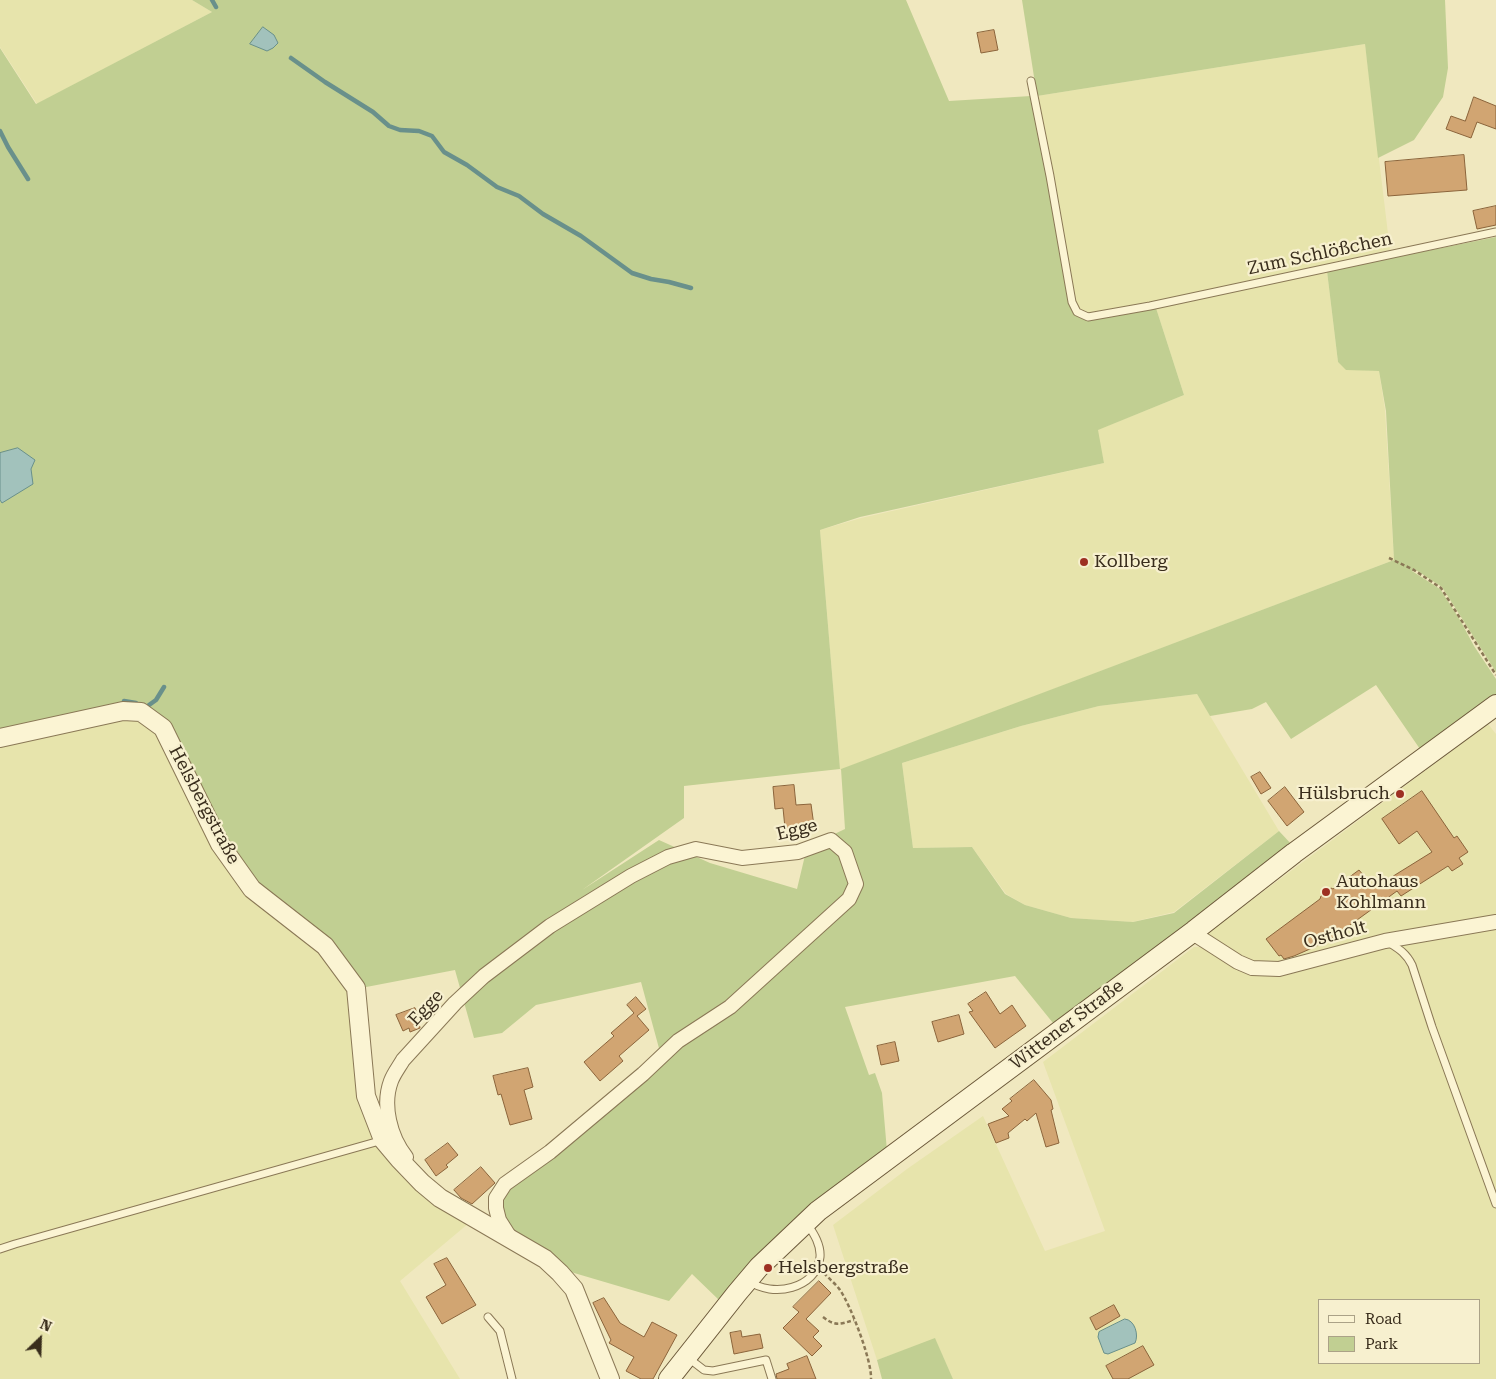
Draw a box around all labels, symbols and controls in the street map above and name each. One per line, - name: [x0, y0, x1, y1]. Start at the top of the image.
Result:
- street label: Zum Schlößchen: [1246, 228, 1394, 280]
- place label: Kollberg: [1094, 551, 1168, 573]
- marker: Kollberg: [1078, 556, 1090, 568]
- street label: Helsbergstraße: [164, 742, 244, 868]
- place label: Hülsbruch: [1298, 783, 1390, 805]
- marker: Hülsbruch: [1394, 788, 1406, 800]
- street label: Egge: [774, 814, 820, 846]
- place label: Autohaus Kohlmann: [1336, 871, 1426, 914]
- marker: Autohaus Kohlmann: [1320, 886, 1332, 898]
- street label: Ostholt: [1301, 916, 1369, 954]
- street label: Wittener Straße: [1006, 975, 1128, 1075]
- street label: Egge: [404, 985, 448, 1031]
- place label: Helsbergstraße: [778, 1257, 909, 1279]
- marker: Helsbergstraße: [762, 1262, 774, 1274]
- legend: [1318, 1299, 1481, 1364]
- text: Road: [1365, 1310, 1402, 1328]
- north arrow: [15, 1314, 65, 1364]
- text: N: [38, 1316, 54, 1335]
- text: Park: [1365, 1335, 1398, 1353]

